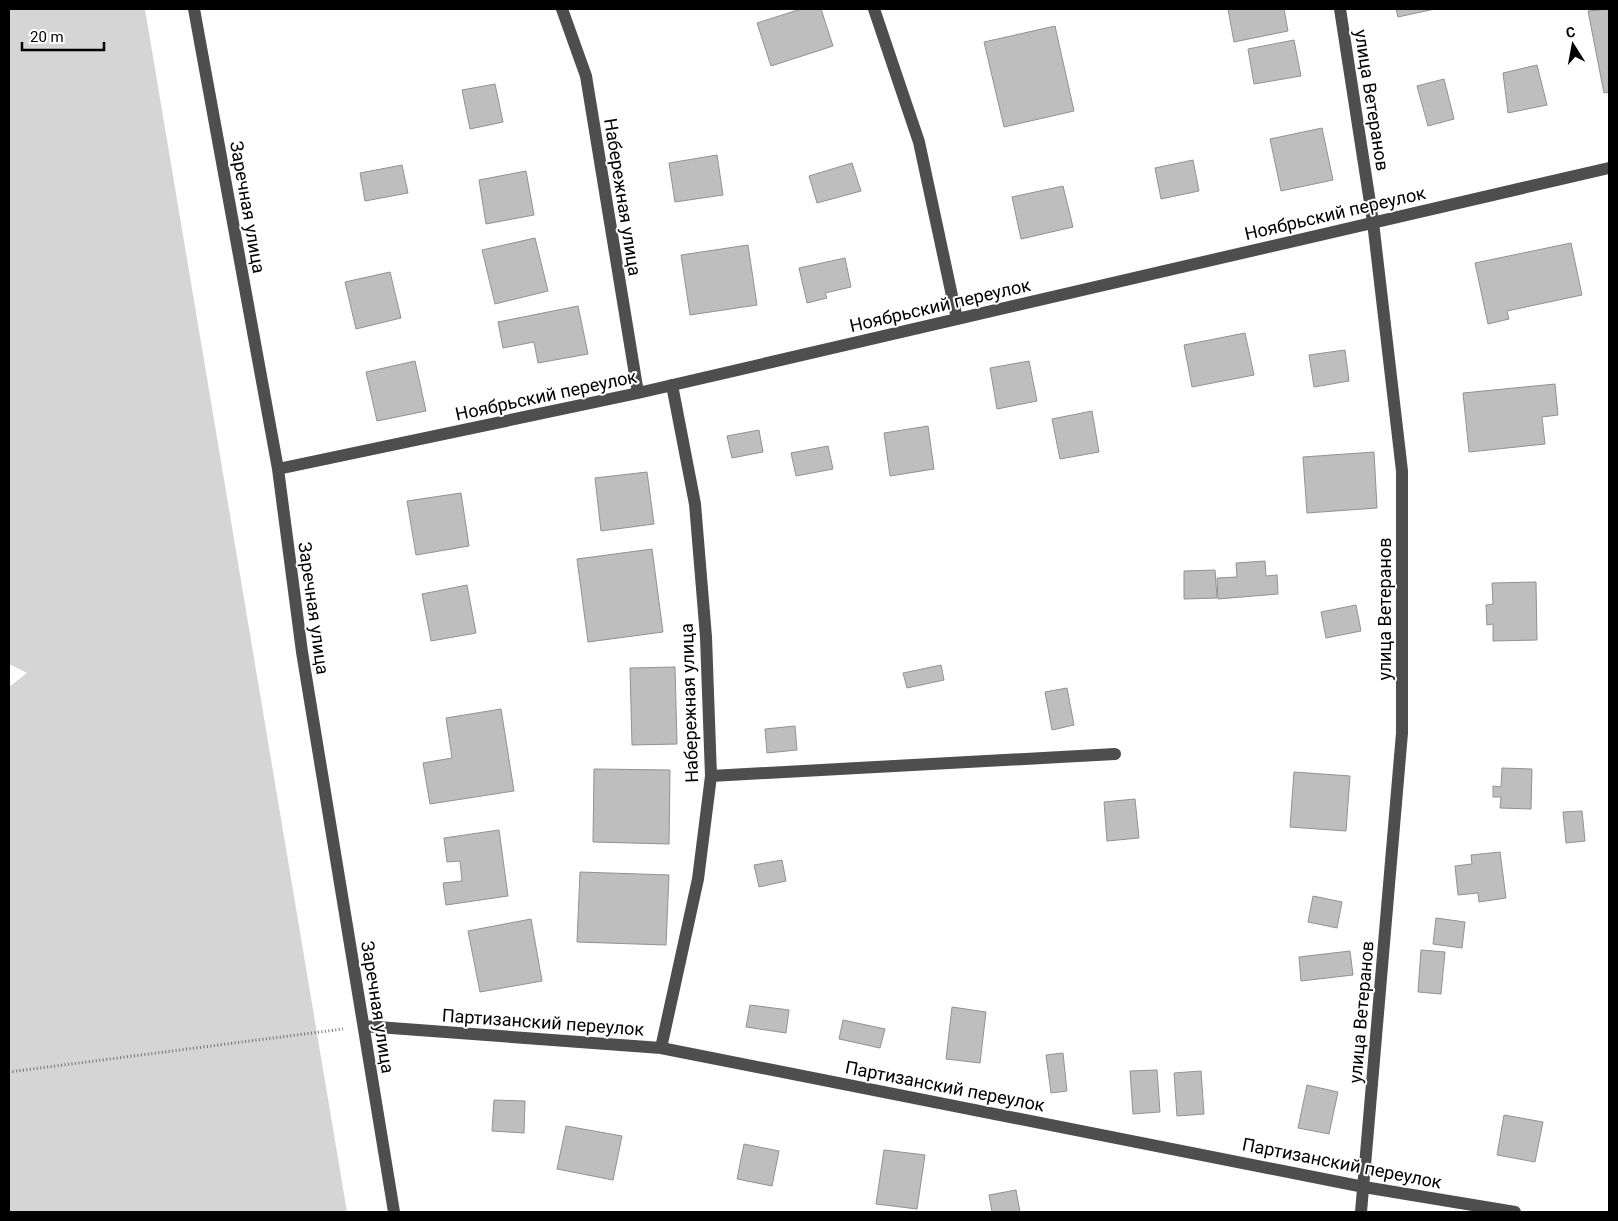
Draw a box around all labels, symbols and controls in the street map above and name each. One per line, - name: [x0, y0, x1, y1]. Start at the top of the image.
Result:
- scale bar: [22, 20, 105, 52]
- north arrow: [1548, 20, 1598, 70]
- text: С: [1564, 24, 1577, 41]
- text: 20 m: [30, 28, 64, 46]
- street label: улица Ветеранов: [1350, 28, 1394, 172]
- street label: Набережная улица: [600, 117, 646, 277]
- street label: Заречная улица: [226, 139, 270, 275]
- street label: Ноябрьский переулок: [1242, 182, 1428, 244]
- street label: Ноябрьский переулок: [847, 274, 1033, 336]
- street label: Ноябрьский переулок: [453, 365, 639, 425]
- street label: улица Ветеранов: [1374, 538, 1395, 680]
- street label: Заречная улица: [294, 540, 334, 676]
- street label: Набережная улица: [676, 623, 702, 783]
- street label: Заречная улица: [357, 939, 399, 1075]
- street label: улица Ветеранов: [1344, 940, 1378, 1084]
- street label: Партизанский переулок: [441, 1004, 645, 1040]
- street label: Партизанский переулок: [843, 1056, 1047, 1116]
- street label: Партизанский переулок: [1240, 1133, 1444, 1193]

